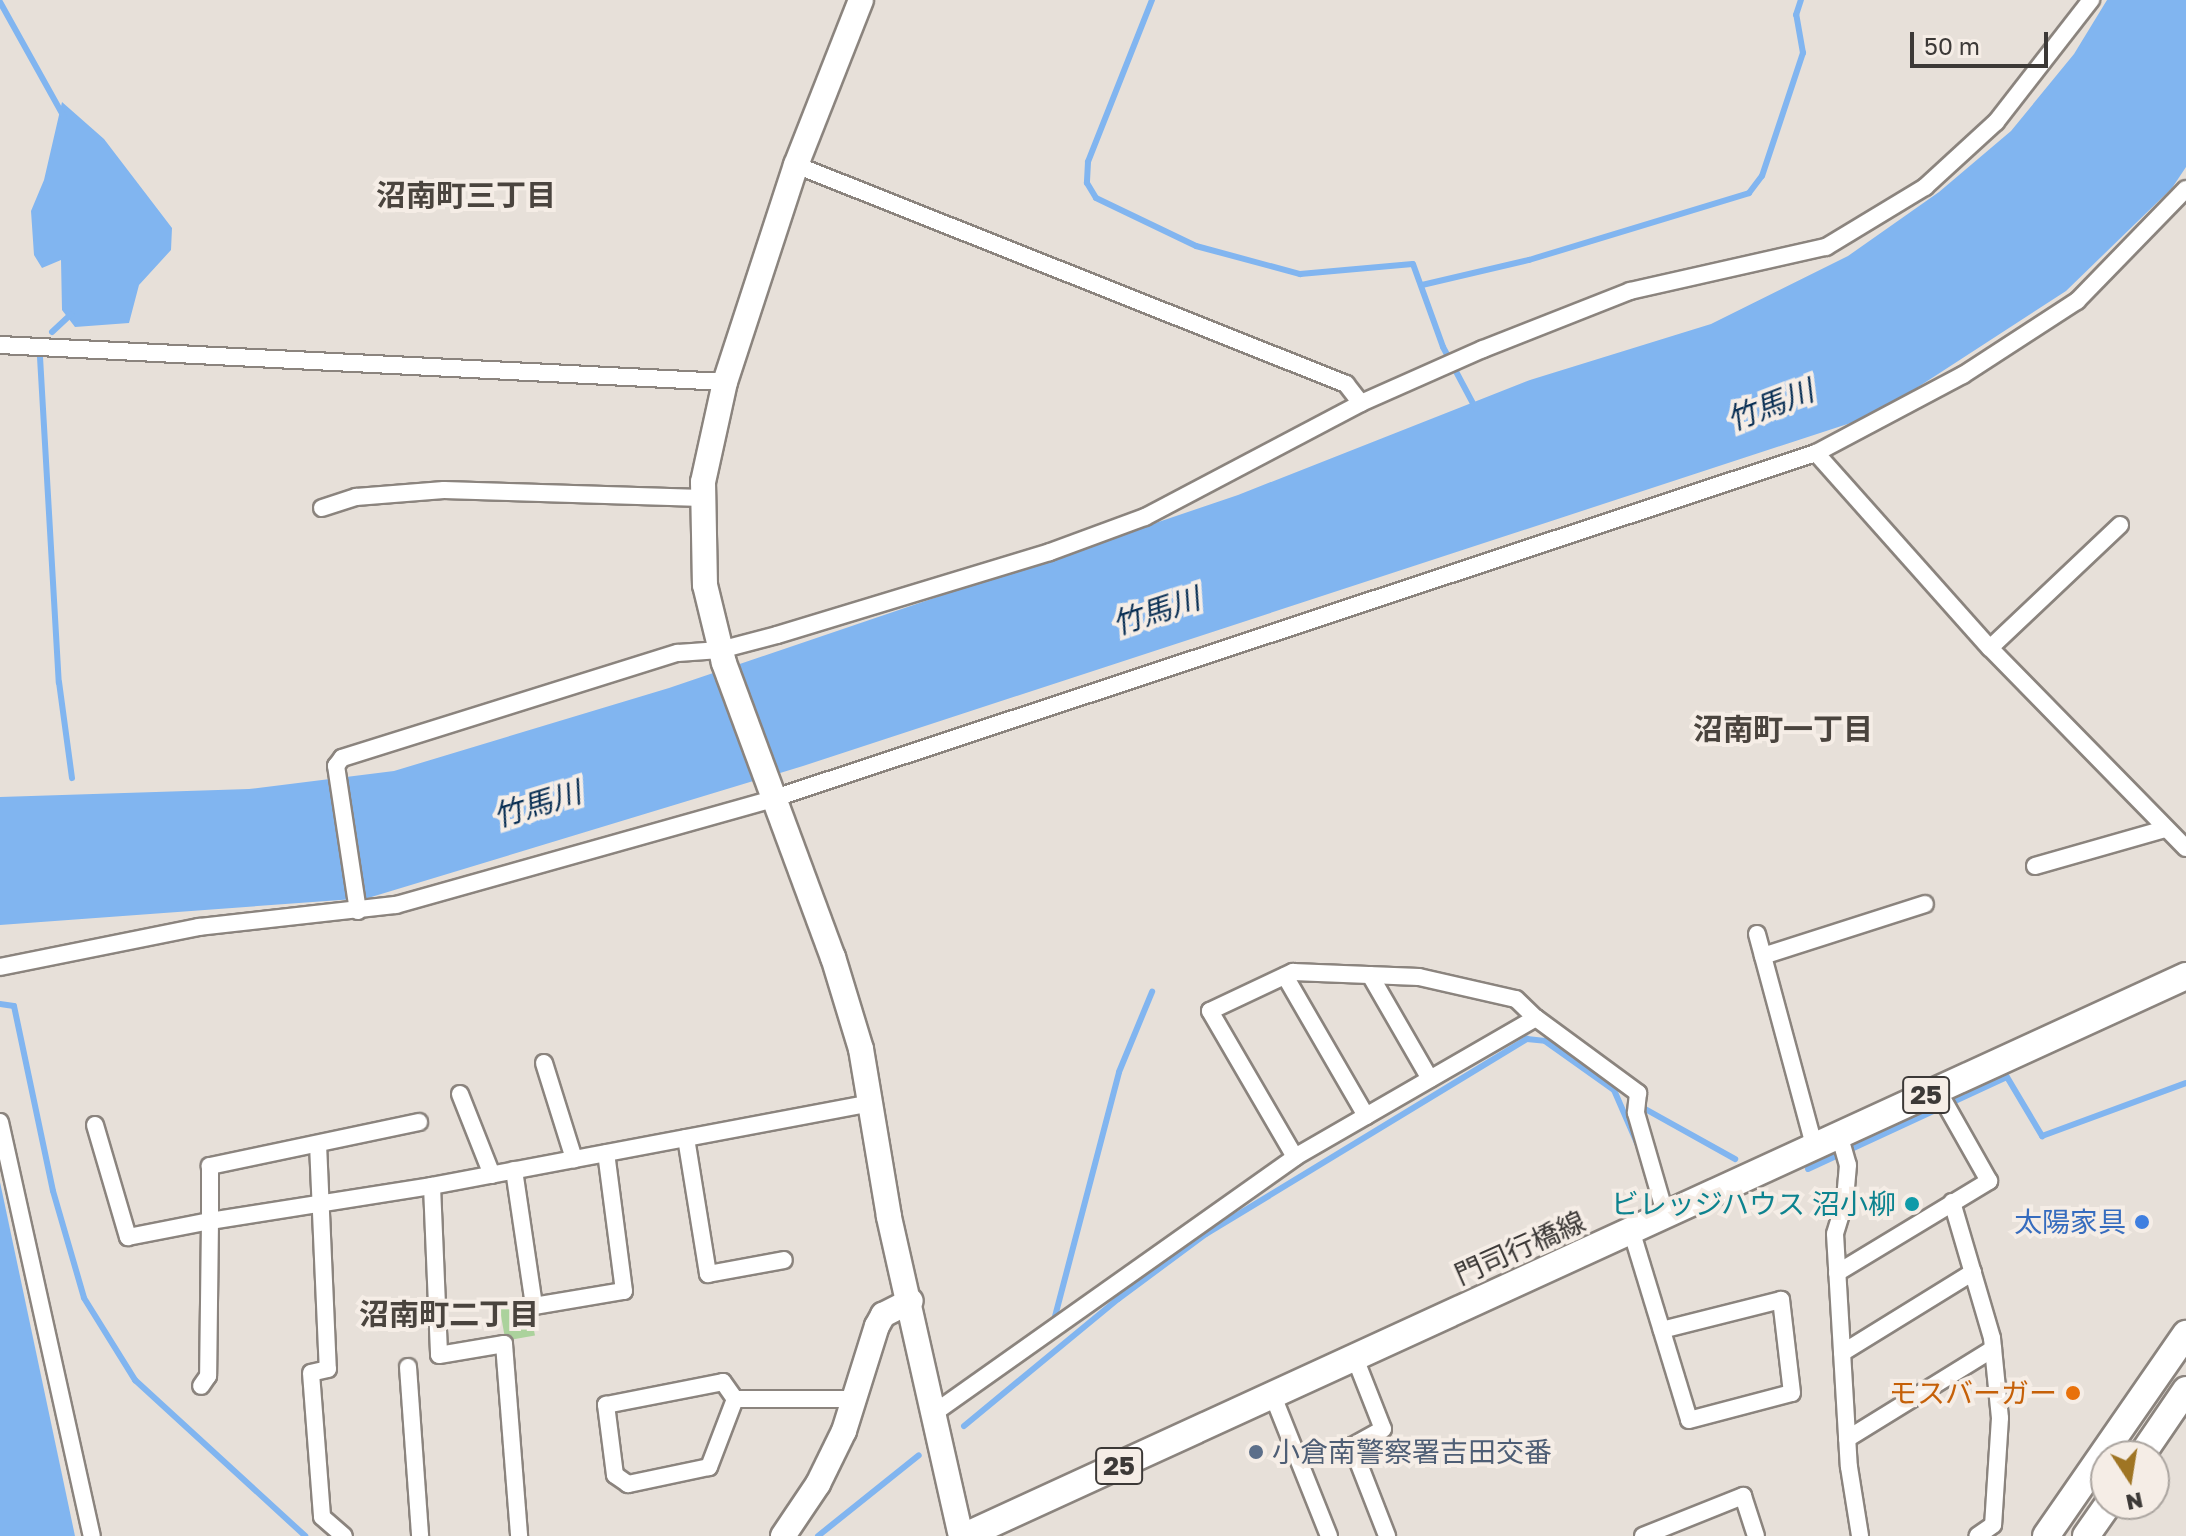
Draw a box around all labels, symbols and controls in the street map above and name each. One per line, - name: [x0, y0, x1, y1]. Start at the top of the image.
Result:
- scale bar: [1914, 16, 2052, 66]
- text: 50 m: [1924, 31, 1980, 60]
- district label: 沼南町三丁目: [376, 177, 556, 213]
- water label: 竹馬川: [1722, 372, 1818, 438]
- water label: 竹馬川: [1108, 580, 1204, 642]
- district label: 沼南町一丁目: [1693, 711, 1873, 747]
- water label: 竹馬川: [489, 774, 585, 834]
- road number: 25: [1902, 1073, 1950, 1117]
- place label: ビレッジハウス 沼小柳: [1609, 1187, 1896, 1221]
- marker: ビレッジハウス 沼小柳: [1903, 1195, 1921, 1213]
- street label: 門司行橋線: [1449, 1204, 1591, 1292]
- place label: 太陽家具: [2014, 1205, 2126, 1239]
- marker: 太陽家具: [2133, 1213, 2151, 1231]
- district label: 沼南町二丁目: [359, 1296, 539, 1332]
- place label: モスバーガー: [1889, 1376, 2057, 1410]
- marker: モスバーガー: [2064, 1384, 2082, 1402]
- place label: 小倉南警察署吉田交番: [1272, 1435, 1552, 1469]
- north arrow: [2090, 1440, 2170, 1520]
- marker: 小倉南警察署吉田交番: [1247, 1443, 1265, 1461]
- road number: 25: [1095, 1444, 1143, 1488]
- text: N: [2124, 1487, 2146, 1517]

